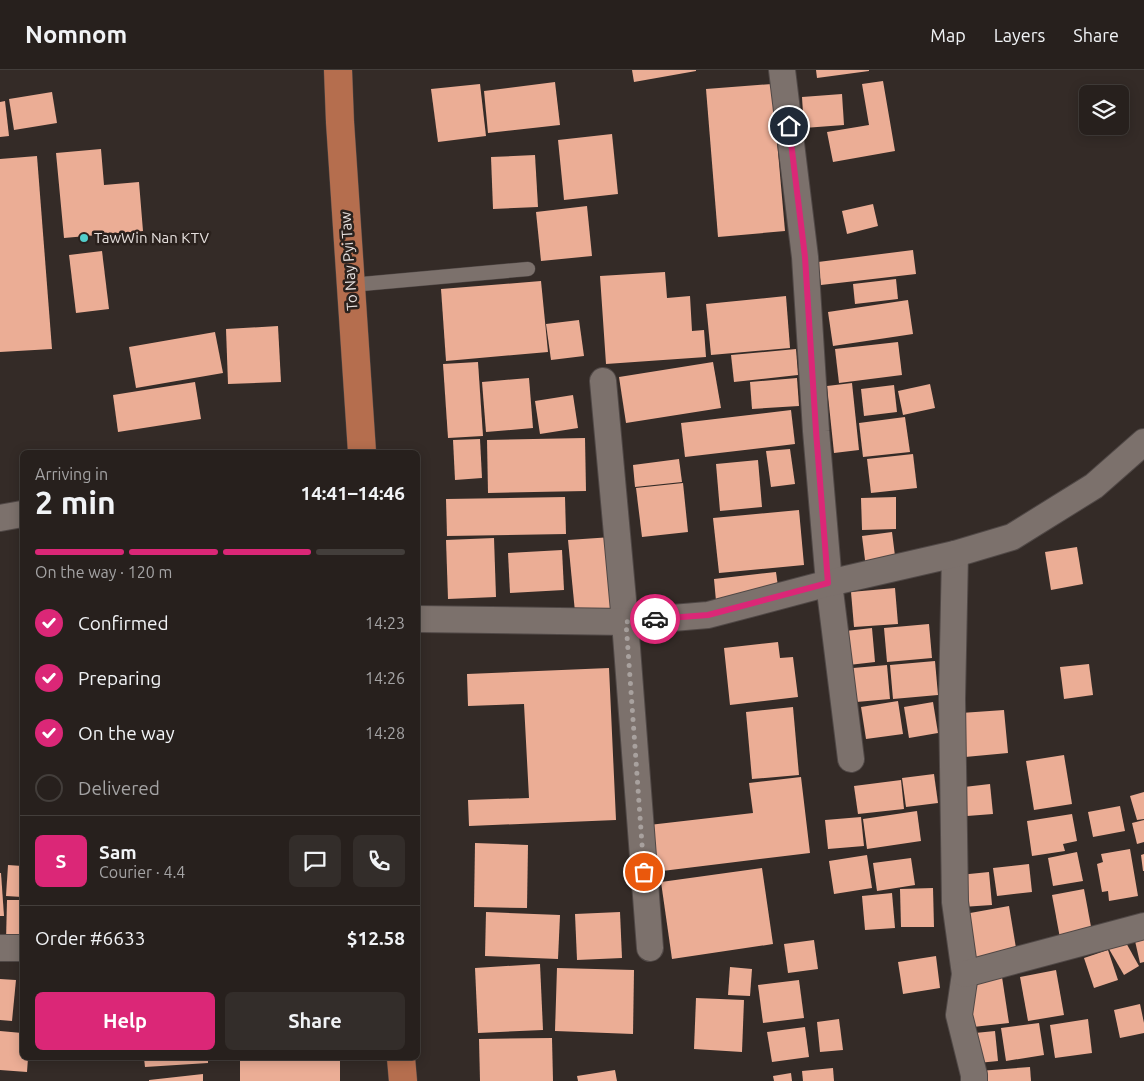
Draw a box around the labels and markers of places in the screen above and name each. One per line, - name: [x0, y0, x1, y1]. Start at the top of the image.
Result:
- pin: [768, 105, 810, 147]
- place label: TawWin Nan KTV: [94, 229, 209, 246]
- marker: TawWin Nan KTV: [78, 232, 90, 244]
- pin: [623, 851, 665, 893]

